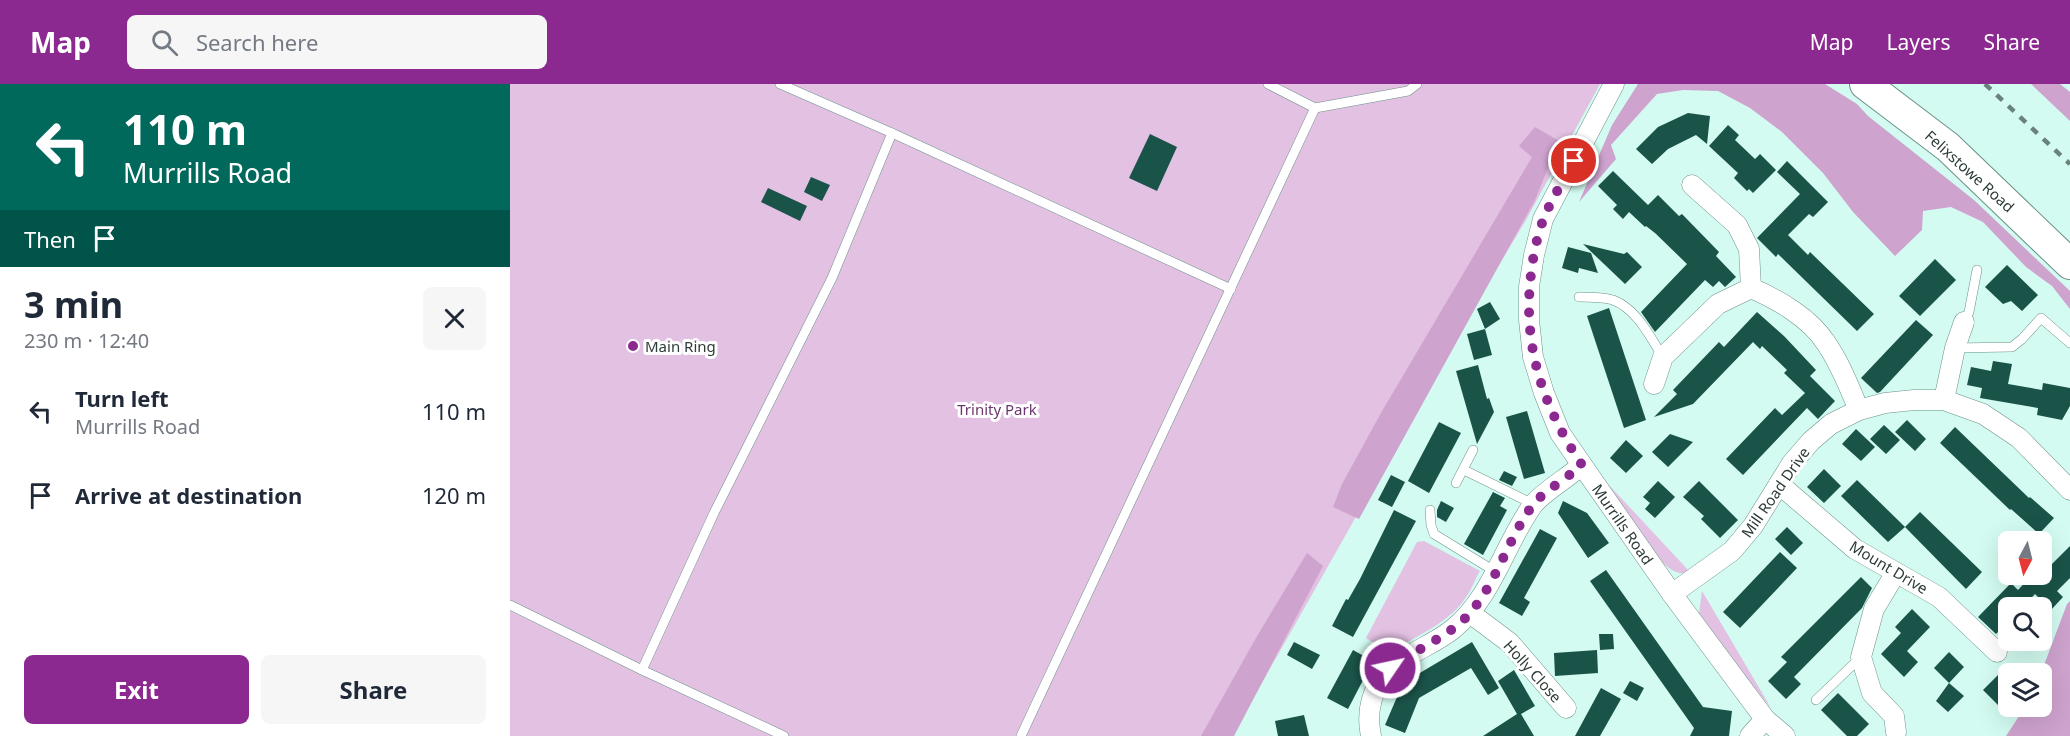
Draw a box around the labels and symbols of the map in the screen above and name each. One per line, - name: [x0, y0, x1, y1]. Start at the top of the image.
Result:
- street label: Felixstowe Road: [1921, 126, 2019, 216]
- pin: [1548, 135, 1599, 186]
- place label: Main Ring: [645, 336, 716, 356]
- marker: Main Ring: [626, 339, 640, 353]
- park label: Trinity Park: [957, 399, 1037, 419]
- street label: Mill Road Drive: [1736, 443, 1814, 541]
- street label: Murrills Road: [1588, 480, 1658, 568]
- north arrow: [1998, 531, 2052, 585]
- street label: Mount Drive: [1846, 536, 1932, 598]
- street label: Holly Close: [1500, 635, 1566, 707]
- position arrow: [1358, 636, 1422, 700]

